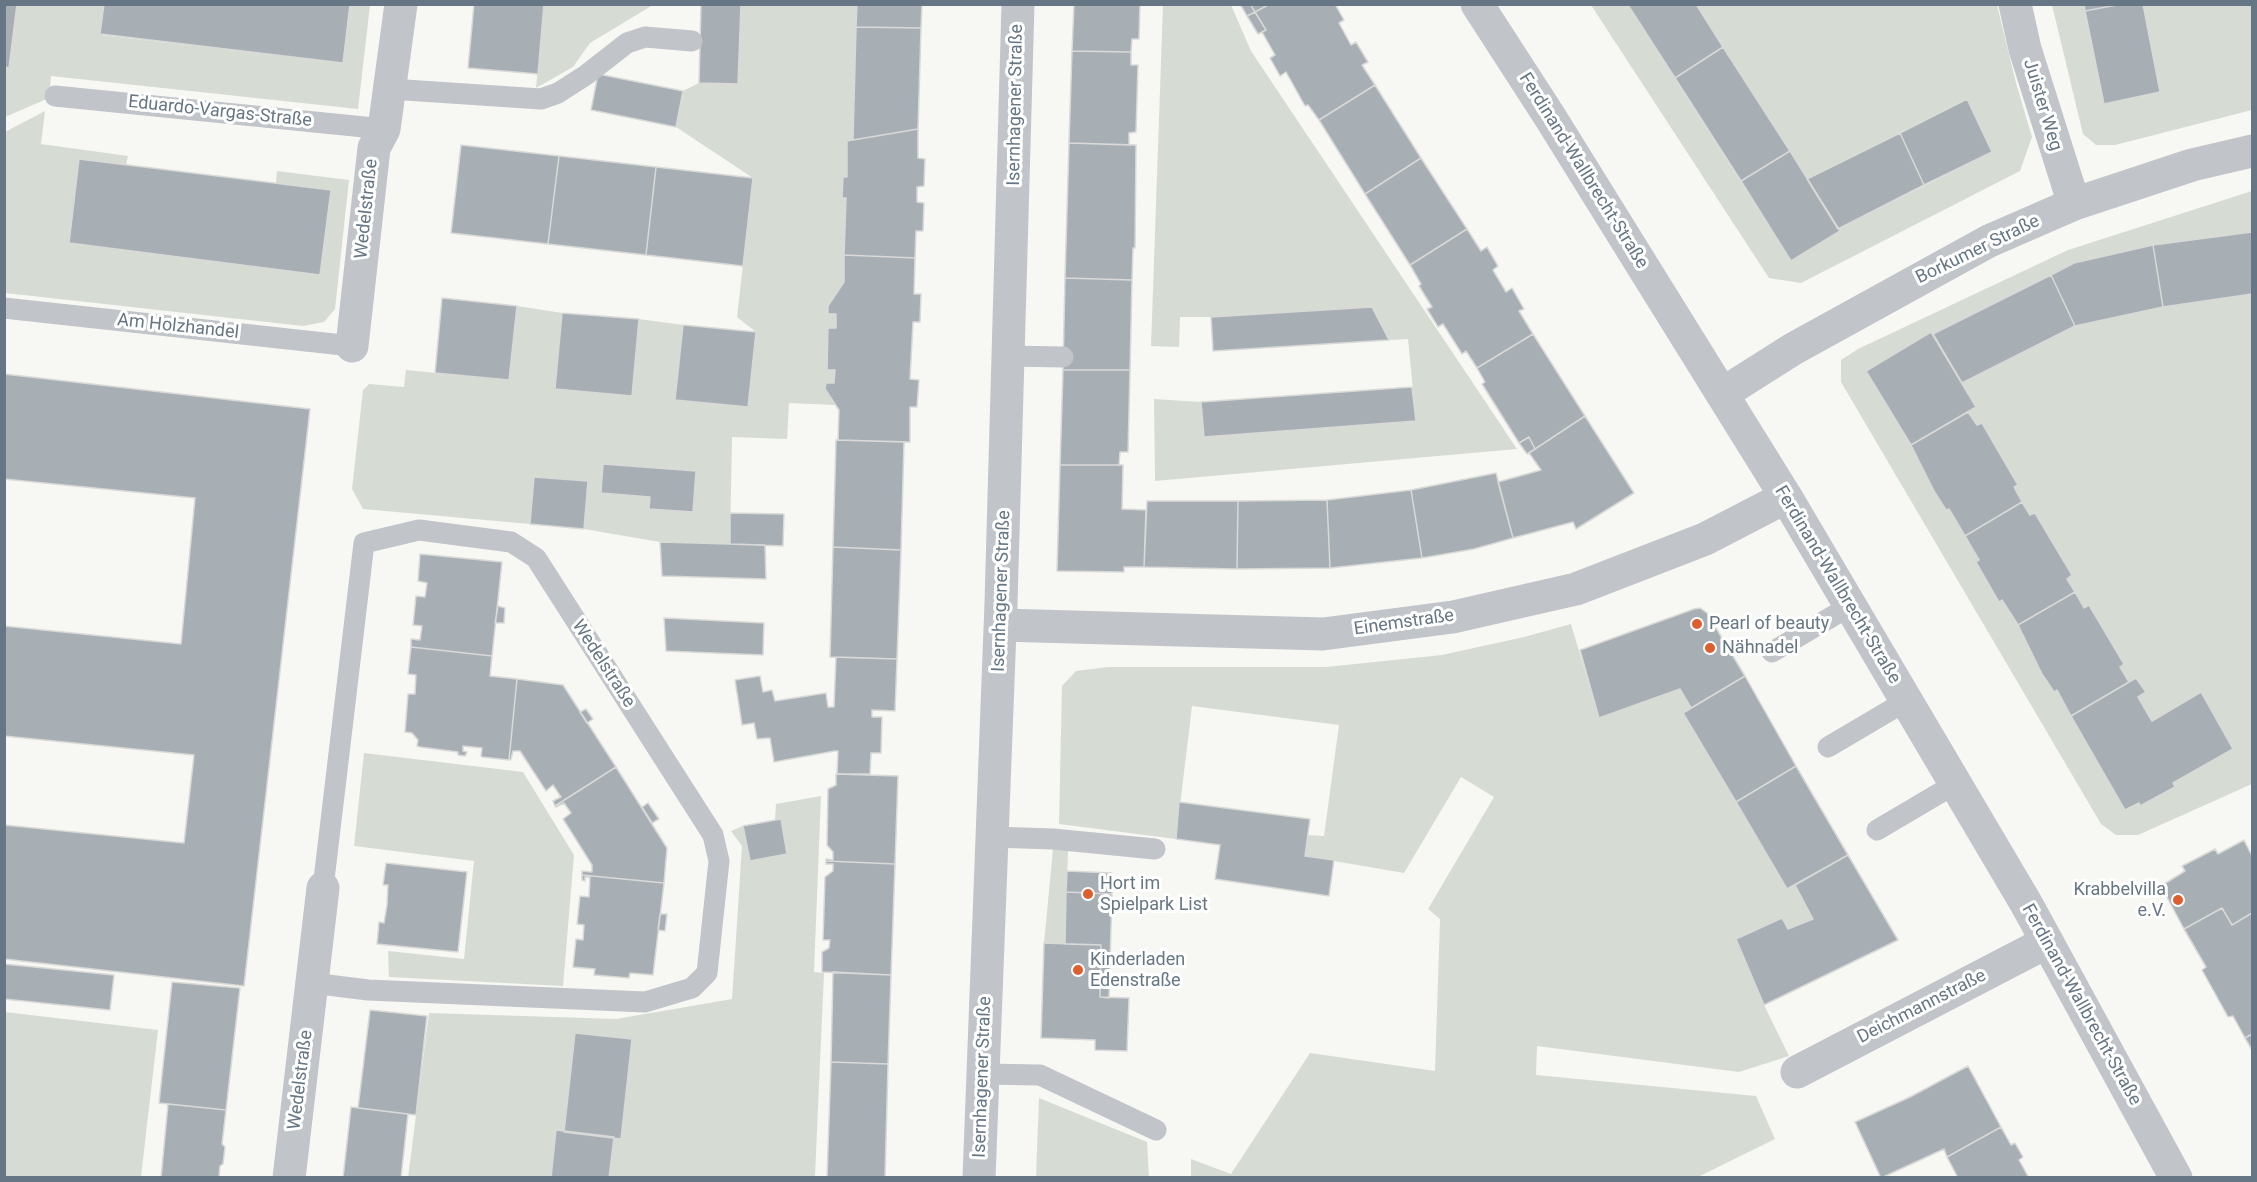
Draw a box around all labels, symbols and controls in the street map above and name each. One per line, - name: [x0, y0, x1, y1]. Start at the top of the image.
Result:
- street label: Isernhagener Straße: [1004, 24, 1028, 186]
- street label: Juister Weg: [2018, 56, 2066, 154]
- street label: Ferdinand-Wallbrecht-Straße: [1514, 69, 1652, 273]
- street label: Eduardo-Vargas-Straße: [127, 92, 313, 132]
- street label: Wedelstraße: [351, 158, 383, 260]
- street label: Borkumer Straße: [1913, 211, 2043, 289]
- street label: Am Holzhandel: [116, 310, 240, 344]
- street label: Ferdinand-Wallbrecht-Straße: [1769, 482, 1905, 688]
- street label: Isernhagener Straße: [988, 510, 1016, 672]
- street label: Einemstraße: [1353, 605, 1455, 641]
- place label: Pearl of beauty: [1709, 613, 1829, 635]
- street label: Wedelstraße: [567, 616, 639, 712]
- marker: Pearl of beauty: [1690, 617, 1704, 631]
- place label: Nähnadel: [1722, 637, 1798, 659]
- marker: Nähnadel: [1703, 641, 1717, 655]
- place label: Hort im Spielpark List: [1100, 873, 1208, 916]
- place label: Krabbelvilla e.V.: [2073, 879, 2166, 922]
- marker: Hort im Spielpark List: [1081, 887, 1095, 901]
- marker: Krabbelvilla e.V.: [2171, 893, 2185, 907]
- street label: Ferdinand-Wallbrecht-Straße: [2017, 901, 2145, 1109]
- place label: Kinderladen Edenstraße: [1090, 949, 1185, 992]
- marker: Kinderladen Edenstraße: [1071, 963, 1085, 977]
- street label: Deichmannstraße: [1854, 965, 1990, 1049]
- street label: Isernhagener Straße: [969, 996, 997, 1158]
- street label: Wedelstraße: [284, 1029, 318, 1131]

